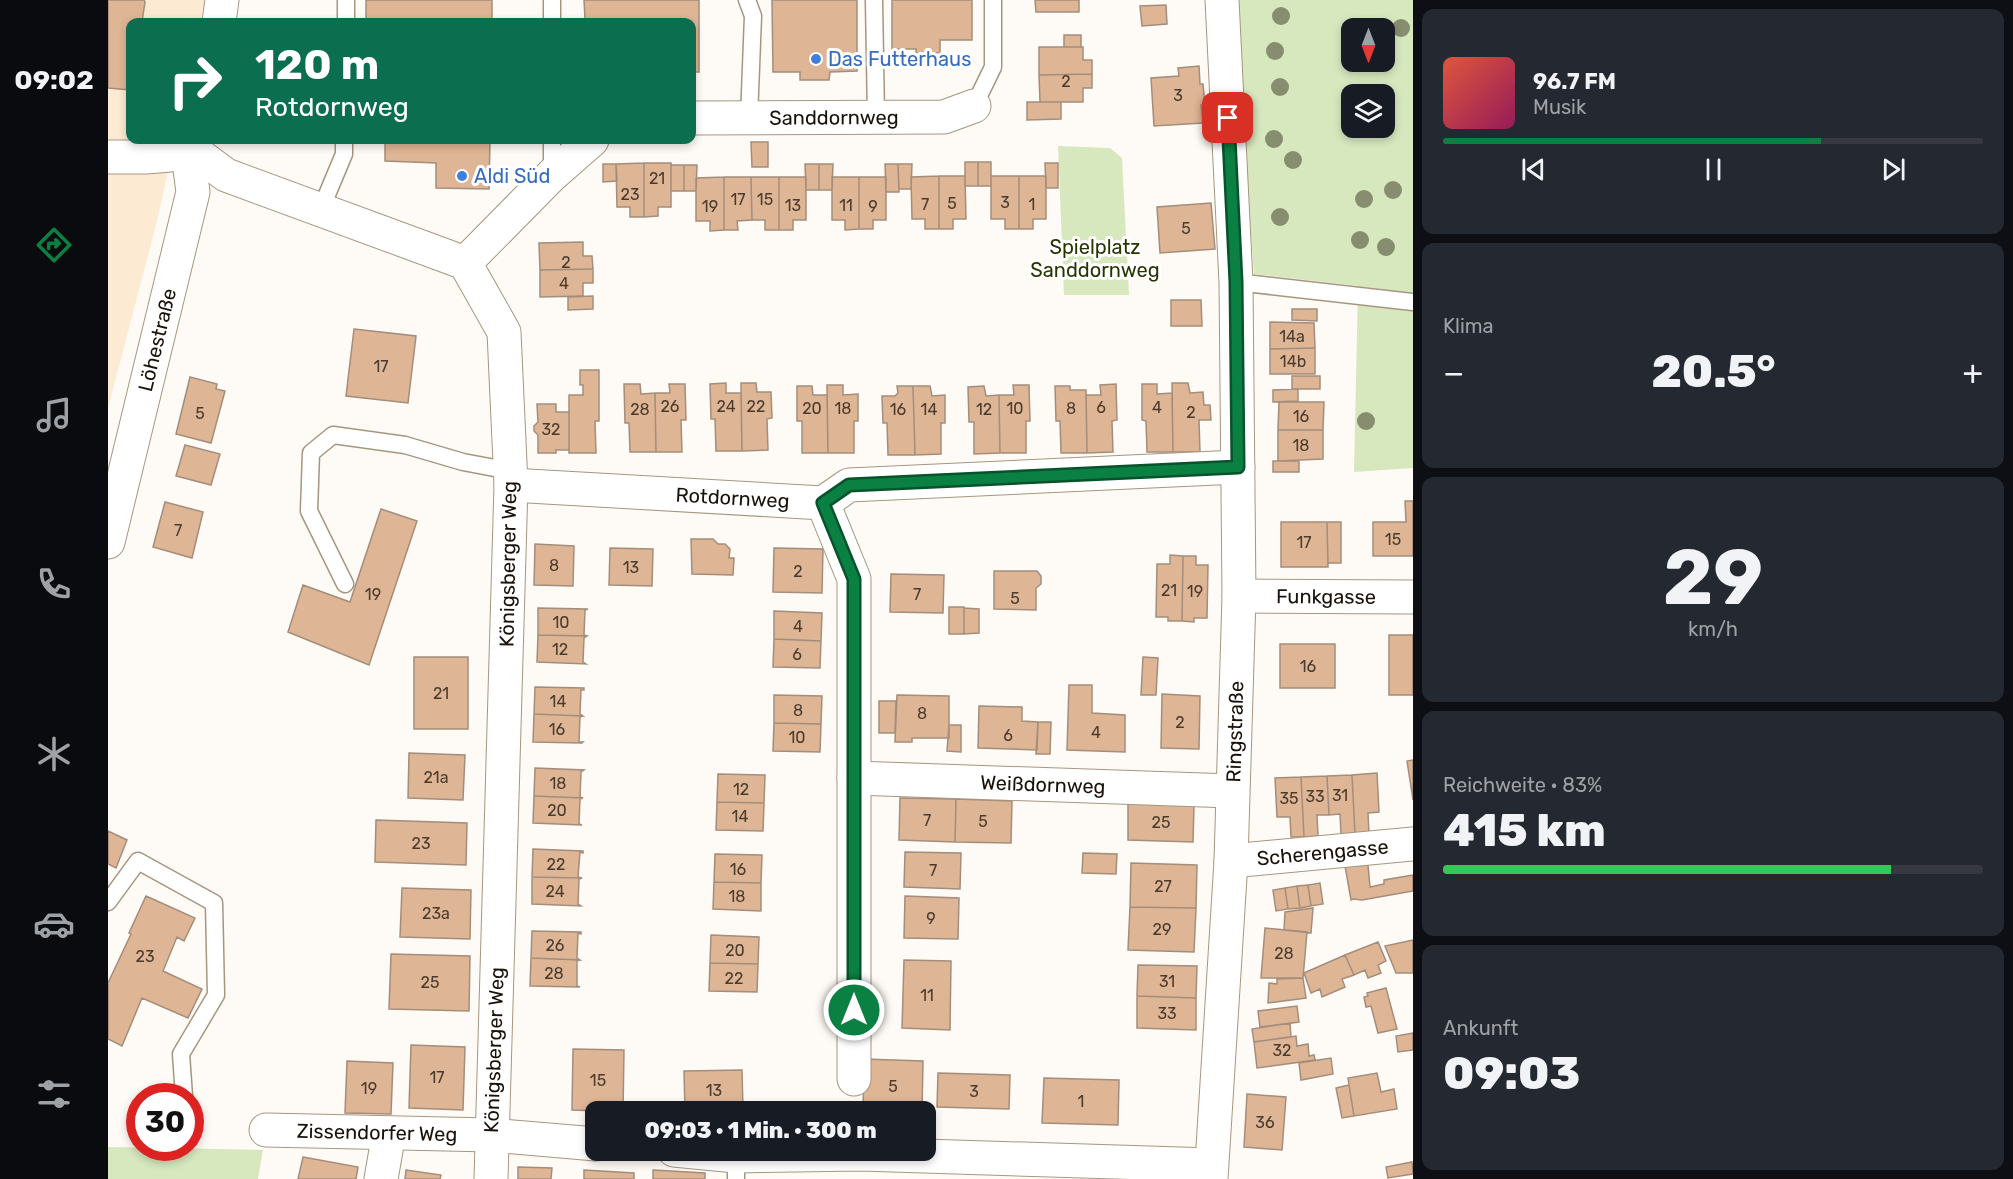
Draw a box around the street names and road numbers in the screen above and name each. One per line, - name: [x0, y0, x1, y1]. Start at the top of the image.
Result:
- street label: Sanddornweg: [769, 105, 899, 130]
- street label: Löhestraße: [133, 286, 181, 394]
- street label: Königsberger Weg: [495, 481, 521, 647]
- street label: Rotdornweg: [675, 483, 790, 513]
- street label: Funkgasse: [1276, 584, 1376, 609]
- street label: Ringstraße: [1221, 681, 1248, 783]
- street label: Weißdornweg: [980, 770, 1106, 799]
- street label: Scherengasse: [1256, 834, 1390, 871]
- street label: Königsberger Weg: [479, 967, 509, 1133]
- street label: Zissendorfer Weg: [296, 1119, 458, 1146]

